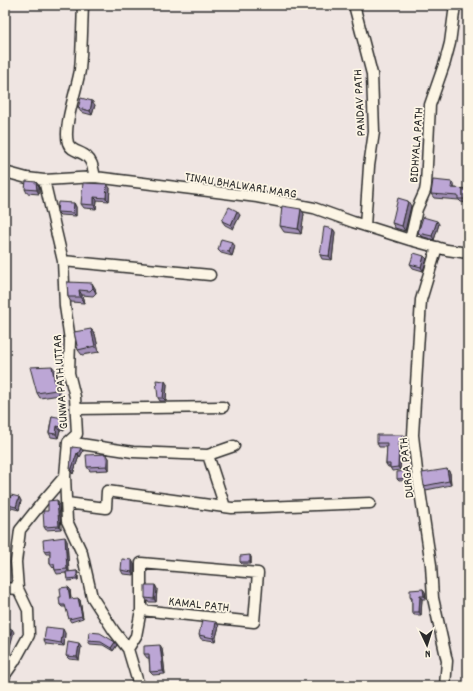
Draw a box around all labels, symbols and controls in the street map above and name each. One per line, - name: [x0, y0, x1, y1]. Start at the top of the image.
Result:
- street label: PANDAV PATH: [349, 69, 372, 137]
- street label: BIDHYALA PATH: [405, 107, 430, 184]
- street label: TINAU BHALWARI MARG: [183, 168, 298, 205]
- street label: GUNWA PATH UTTAR: [49, 334, 74, 430]
- street label: DURGA PATH: [395, 437, 420, 499]
- street label: KAMAL PATH: [167, 593, 230, 618]
- north arrow: [407, 625, 447, 665]
- text: N: [424, 645, 431, 661]

